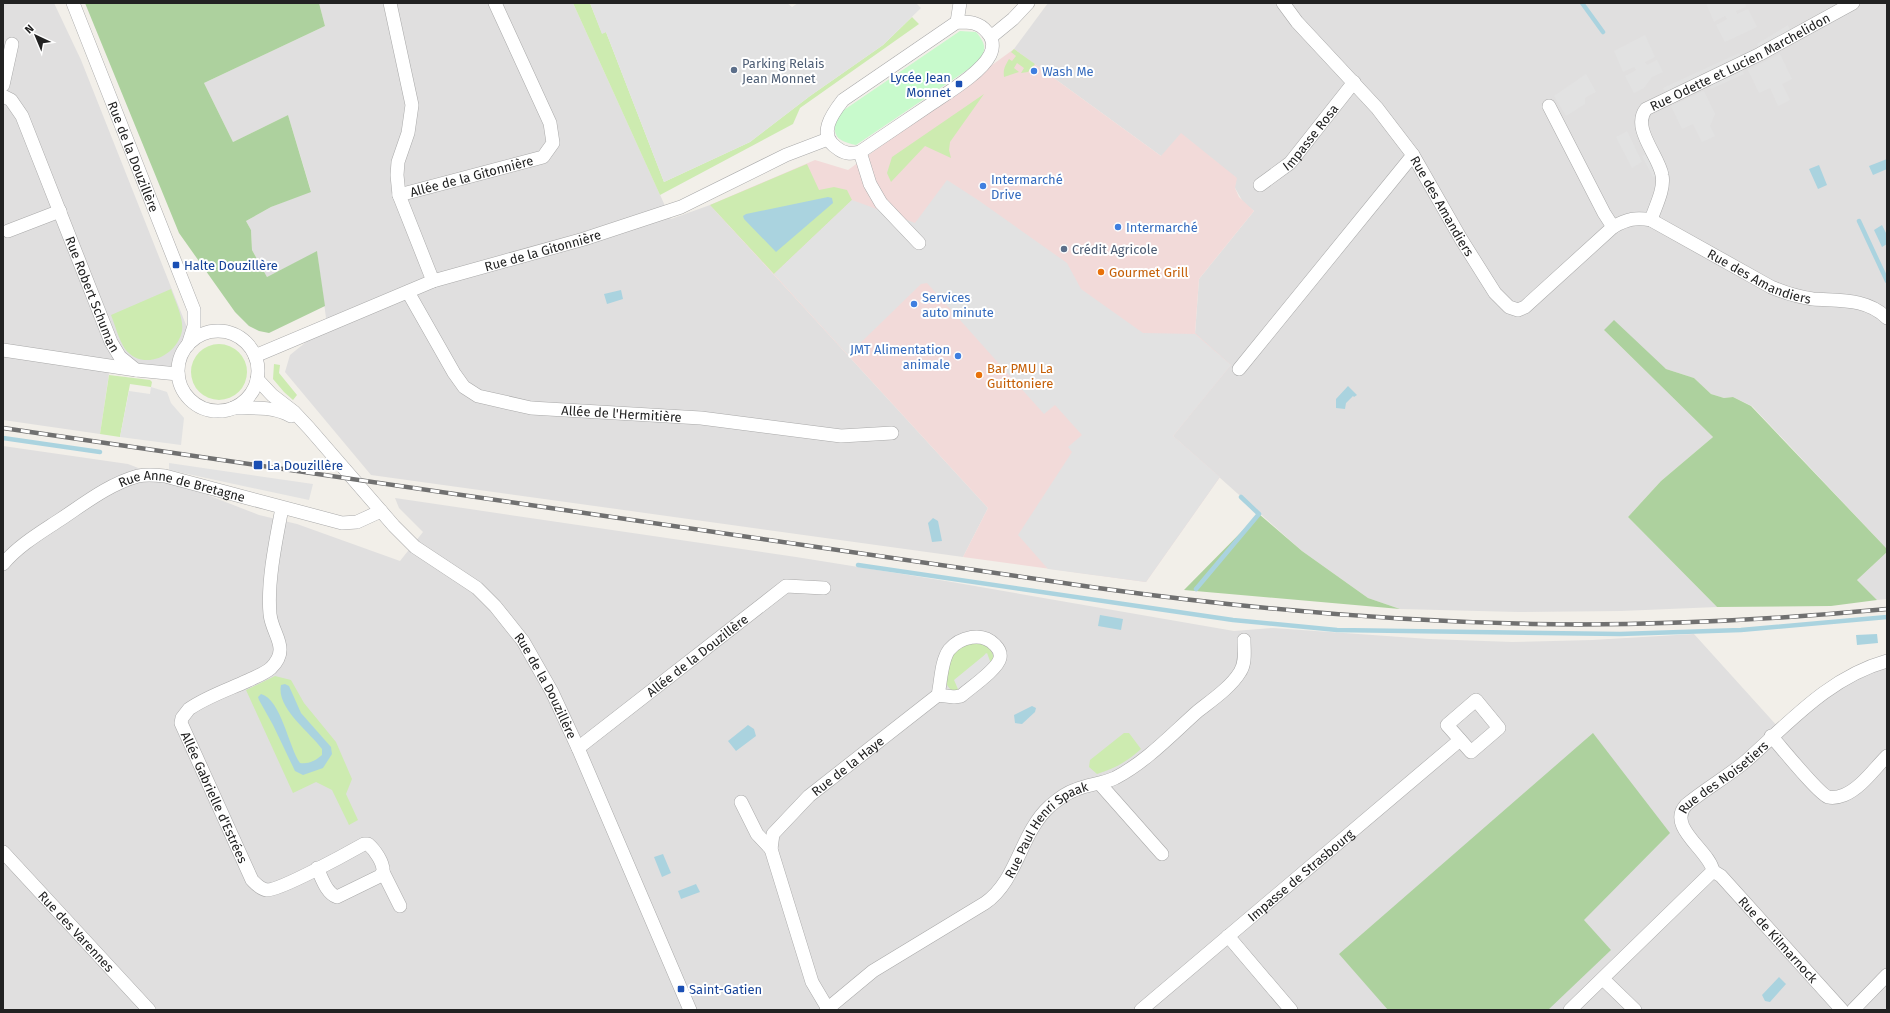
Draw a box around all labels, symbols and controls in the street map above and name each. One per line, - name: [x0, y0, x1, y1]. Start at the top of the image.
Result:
- street label: Rue Odette et Lucien Marchelidon: [1647, 10, 1833, 114]
- north arrow: [16, 16, 56, 56]
- text: N: [22, 22, 37, 36]
- place label: Parking Relais Jean Monnet: [742, 56, 824, 86]
- place label: Wash Me: [1042, 64, 1094, 79]
- marker: Parking Relais Jean Monnet: [729, 65, 739, 75]
- marker: Wash Me: [1029, 66, 1039, 76]
- place label: Lycée Jean Monnet: [890, 70, 951, 100]
- marker: Lycée Jean Monnet: [954, 79, 964, 89]
- street label: Rue de la Douzillère: [104, 99, 162, 214]
- street label: Impasse Rosa: [1280, 101, 1342, 174]
- street label: Allée de la Gitonnière: [408, 153, 535, 200]
- street label: Rue des Amandiers: [1407, 153, 1477, 259]
- place label: Intermarché Drive: [991, 172, 1063, 202]
- marker: Intermarché Drive: [978, 181, 988, 191]
- place label: Intermarché: [1126, 220, 1198, 235]
- marker: Intermarché: [1113, 222, 1123, 232]
- street label: Rue de la Gitonnière: [483, 227, 603, 274]
- street label: Rue Robert Schuman: [62, 234, 122, 355]
- place label: Crédit Agricole: [1072, 242, 1158, 257]
- marker: Crédit Agricole: [1059, 244, 1069, 254]
- street label: Rue des Amandiers: [1705, 246, 1812, 307]
- place label: Halte Douzillère: [184, 258, 278, 273]
- marker: Halte Douzillère: [171, 260, 181, 270]
- place label: Gourmet Grill: [1109, 265, 1188, 280]
- marker: Gourmet Grill: [1096, 267, 1106, 277]
- place label: Services auto minute: [922, 290, 994, 320]
- marker: Services auto minute: [909, 299, 919, 309]
- place label: JMT Alimentation animale: [850, 342, 950, 372]
- marker: JMT Alimentation animale: [953, 351, 963, 361]
- place label: Bar PMU La Guittoniere: [987, 361, 1053, 391]
- marker: Bar PMU La Guittoniere: [974, 370, 984, 380]
- street label: Allée de l'Hermitière: [561, 403, 682, 425]
- place label: La Douzillère: [267, 458, 343, 473]
- marker: La Douzillère: [252, 459, 264, 471]
- street label: Rue Anne de Bretagne: [116, 468, 247, 505]
- street label: Allée de la Douzillère: [644, 611, 751, 700]
- street label: Rue de la Douzillère: [511, 630, 580, 741]
- street label: Allée Gabrielle d'Estrées: [178, 729, 250, 866]
- street label: Rue de la Haye: [809, 733, 887, 799]
- street label: Rue des Noisetiers: [1675, 738, 1771, 816]
- street label: Rue Paul Henri Spaak: [1002, 779, 1090, 881]
- street label: Impasse de Strasbourg: [1245, 826, 1357, 924]
- street label: Rue des Varennes: [35, 888, 117, 975]
- street label: Rue de Kilmarnock: [1735, 894, 1821, 986]
- place label: Saint-Gatien: [689, 982, 762, 997]
- marker: Saint-Gatien: [676, 984, 686, 994]

